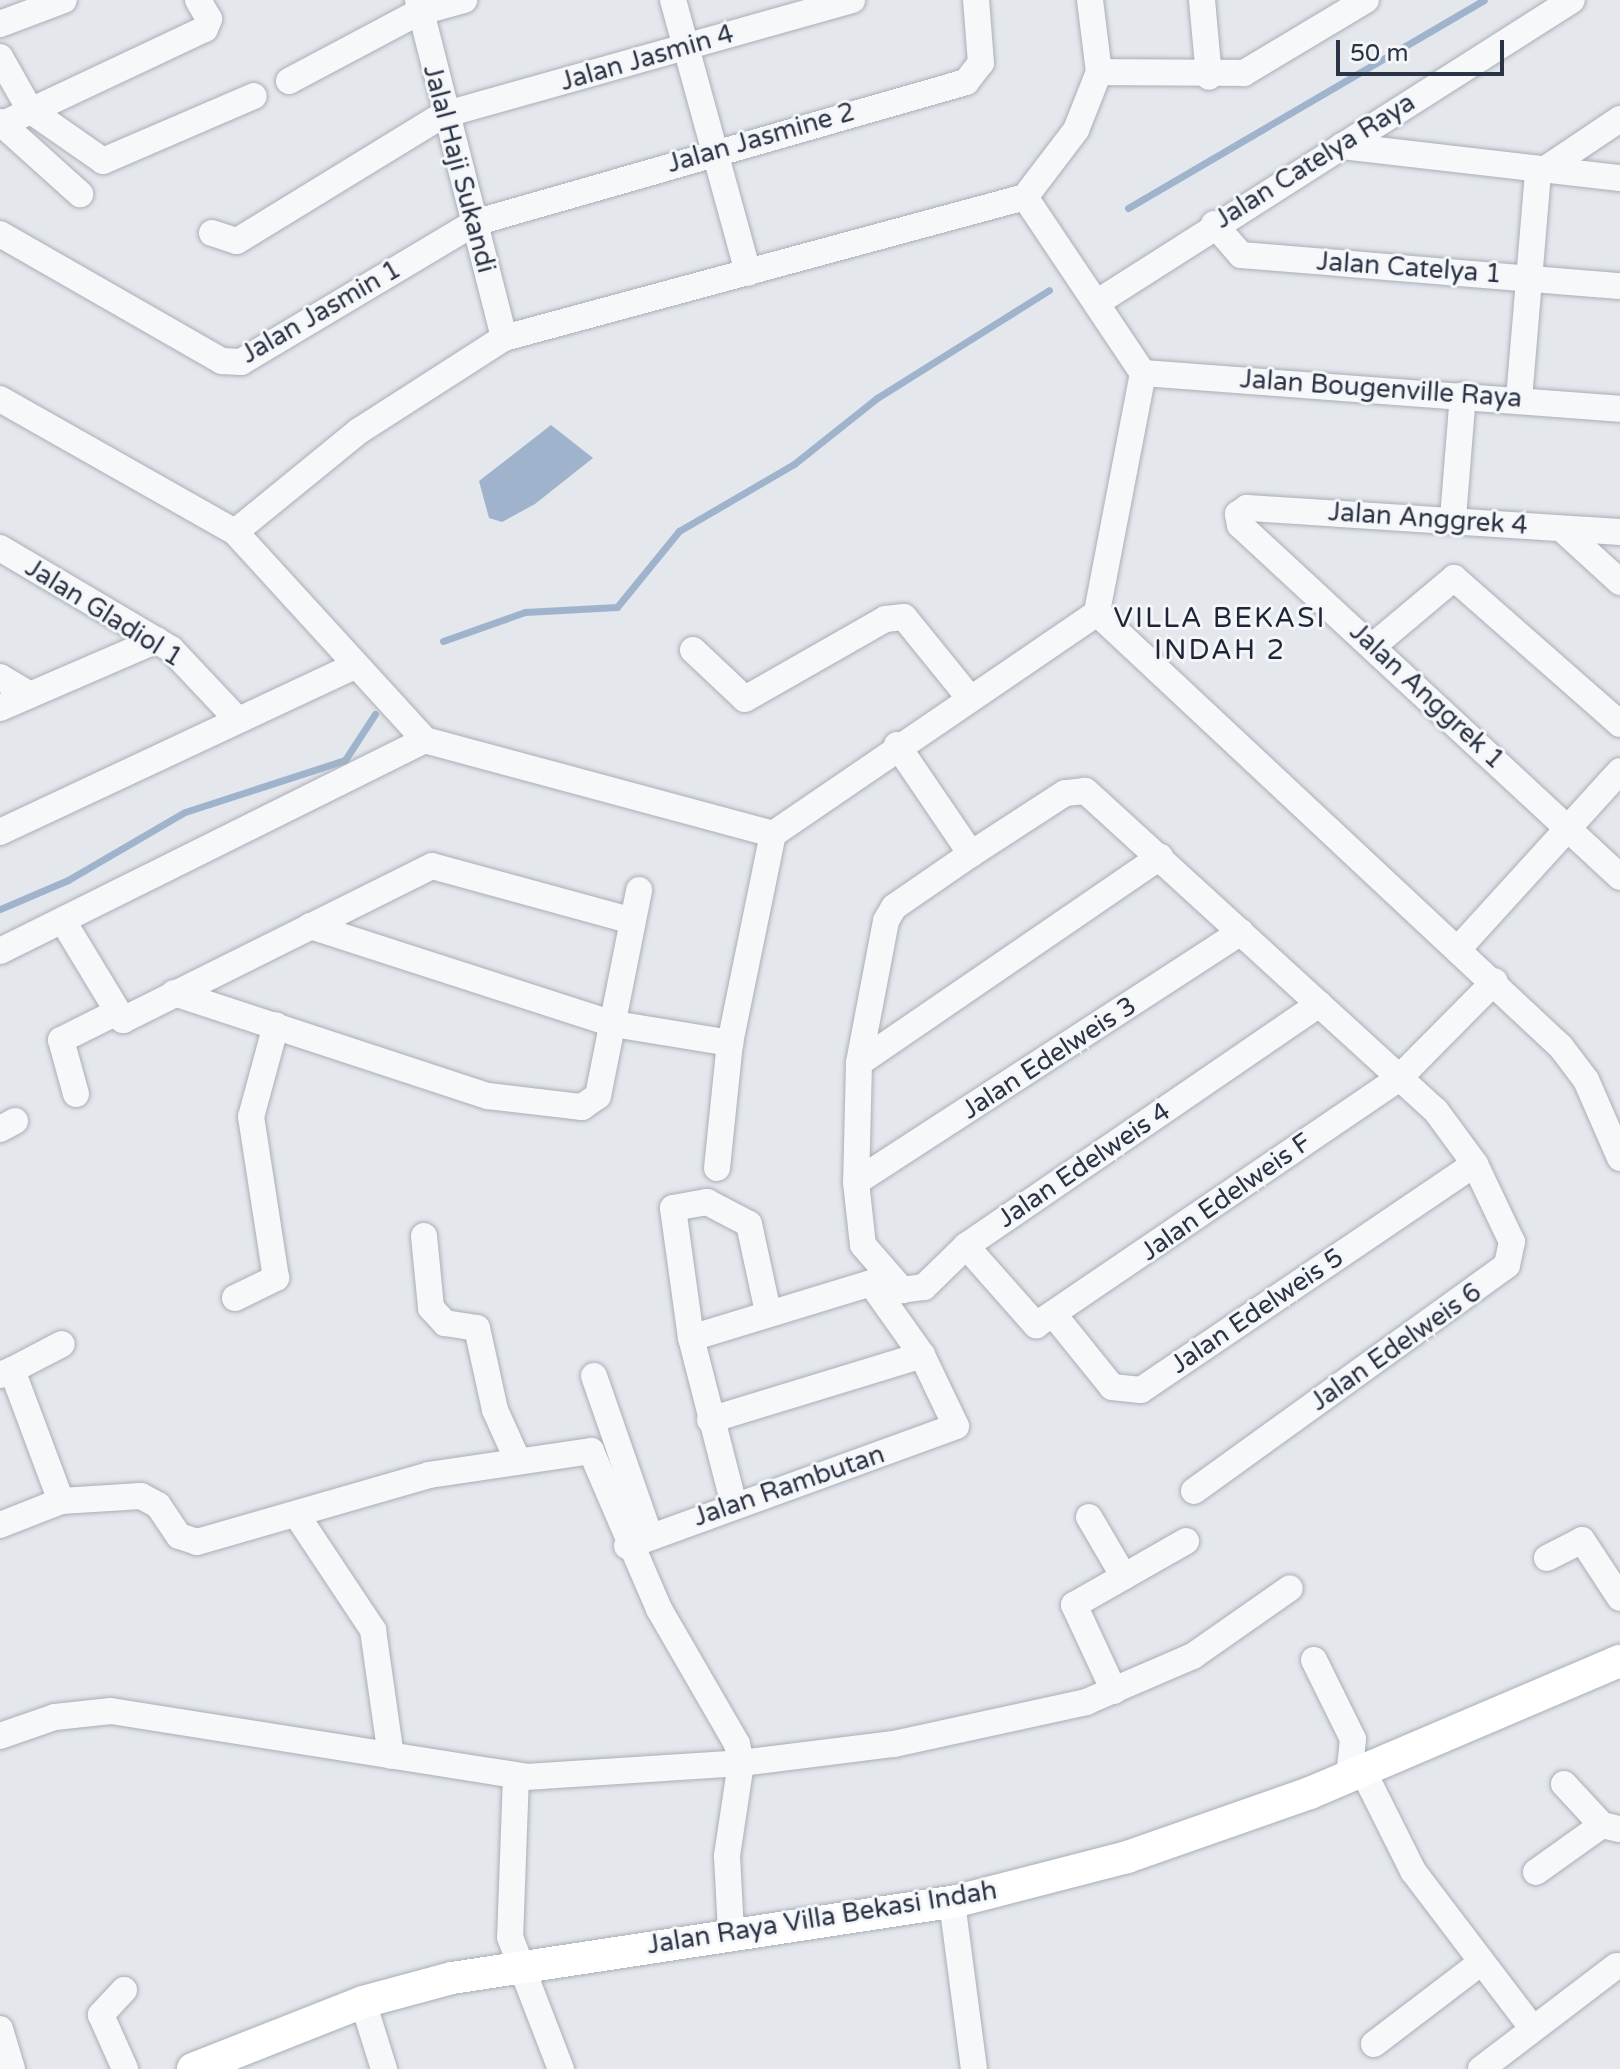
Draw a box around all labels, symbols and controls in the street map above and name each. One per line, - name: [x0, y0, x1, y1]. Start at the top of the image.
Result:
- street label: Jalan Jasmin 4: [557, 18, 737, 98]
- scale bar: [1340, 24, 1508, 74]
- text: 50 m: [1350, 39, 1408, 68]
- street label: Jalal Haji Sukandi: [416, 62, 502, 276]
- street label: Jalan Catelya Raya: [1209, 87, 1421, 235]
- street label: Jalan Jasmine 2: [664, 96, 858, 180]
- street label: Jalan Catelya 1: [1316, 246, 1502, 290]
- street label: Jalan Jasmin 1: [236, 254, 406, 370]
- street label: Jalan Bougenville Raya: [1239, 364, 1523, 414]
- street label: Jalan Anggrek 4: [1327, 496, 1529, 542]
- street label: Jalan Gladiol 1: [20, 552, 188, 674]
- district label: VILLA BEKASI INDAH 2: [1114, 601, 1326, 667]
- street label: Jalan Anggrek 1: [1343, 616, 1511, 776]
- street label: Jalan Edelweis 3: [956, 990, 1142, 1126]
- street label: Jalan Edelweis 4: [992, 1096, 1176, 1234]
- street label: Jalan Edelweis F: [1135, 1127, 1317, 1267]
- street label: Jalan Edelweis 5: [1165, 1242, 1349, 1380]
- street label: Jalan Edelweis 6: [1305, 1276, 1487, 1418]
- street label: Jalan Rambutan: [689, 1439, 889, 1533]
- street label: Jalan Raya Villa Bekasi Indah: [645, 1875, 999, 1961]

